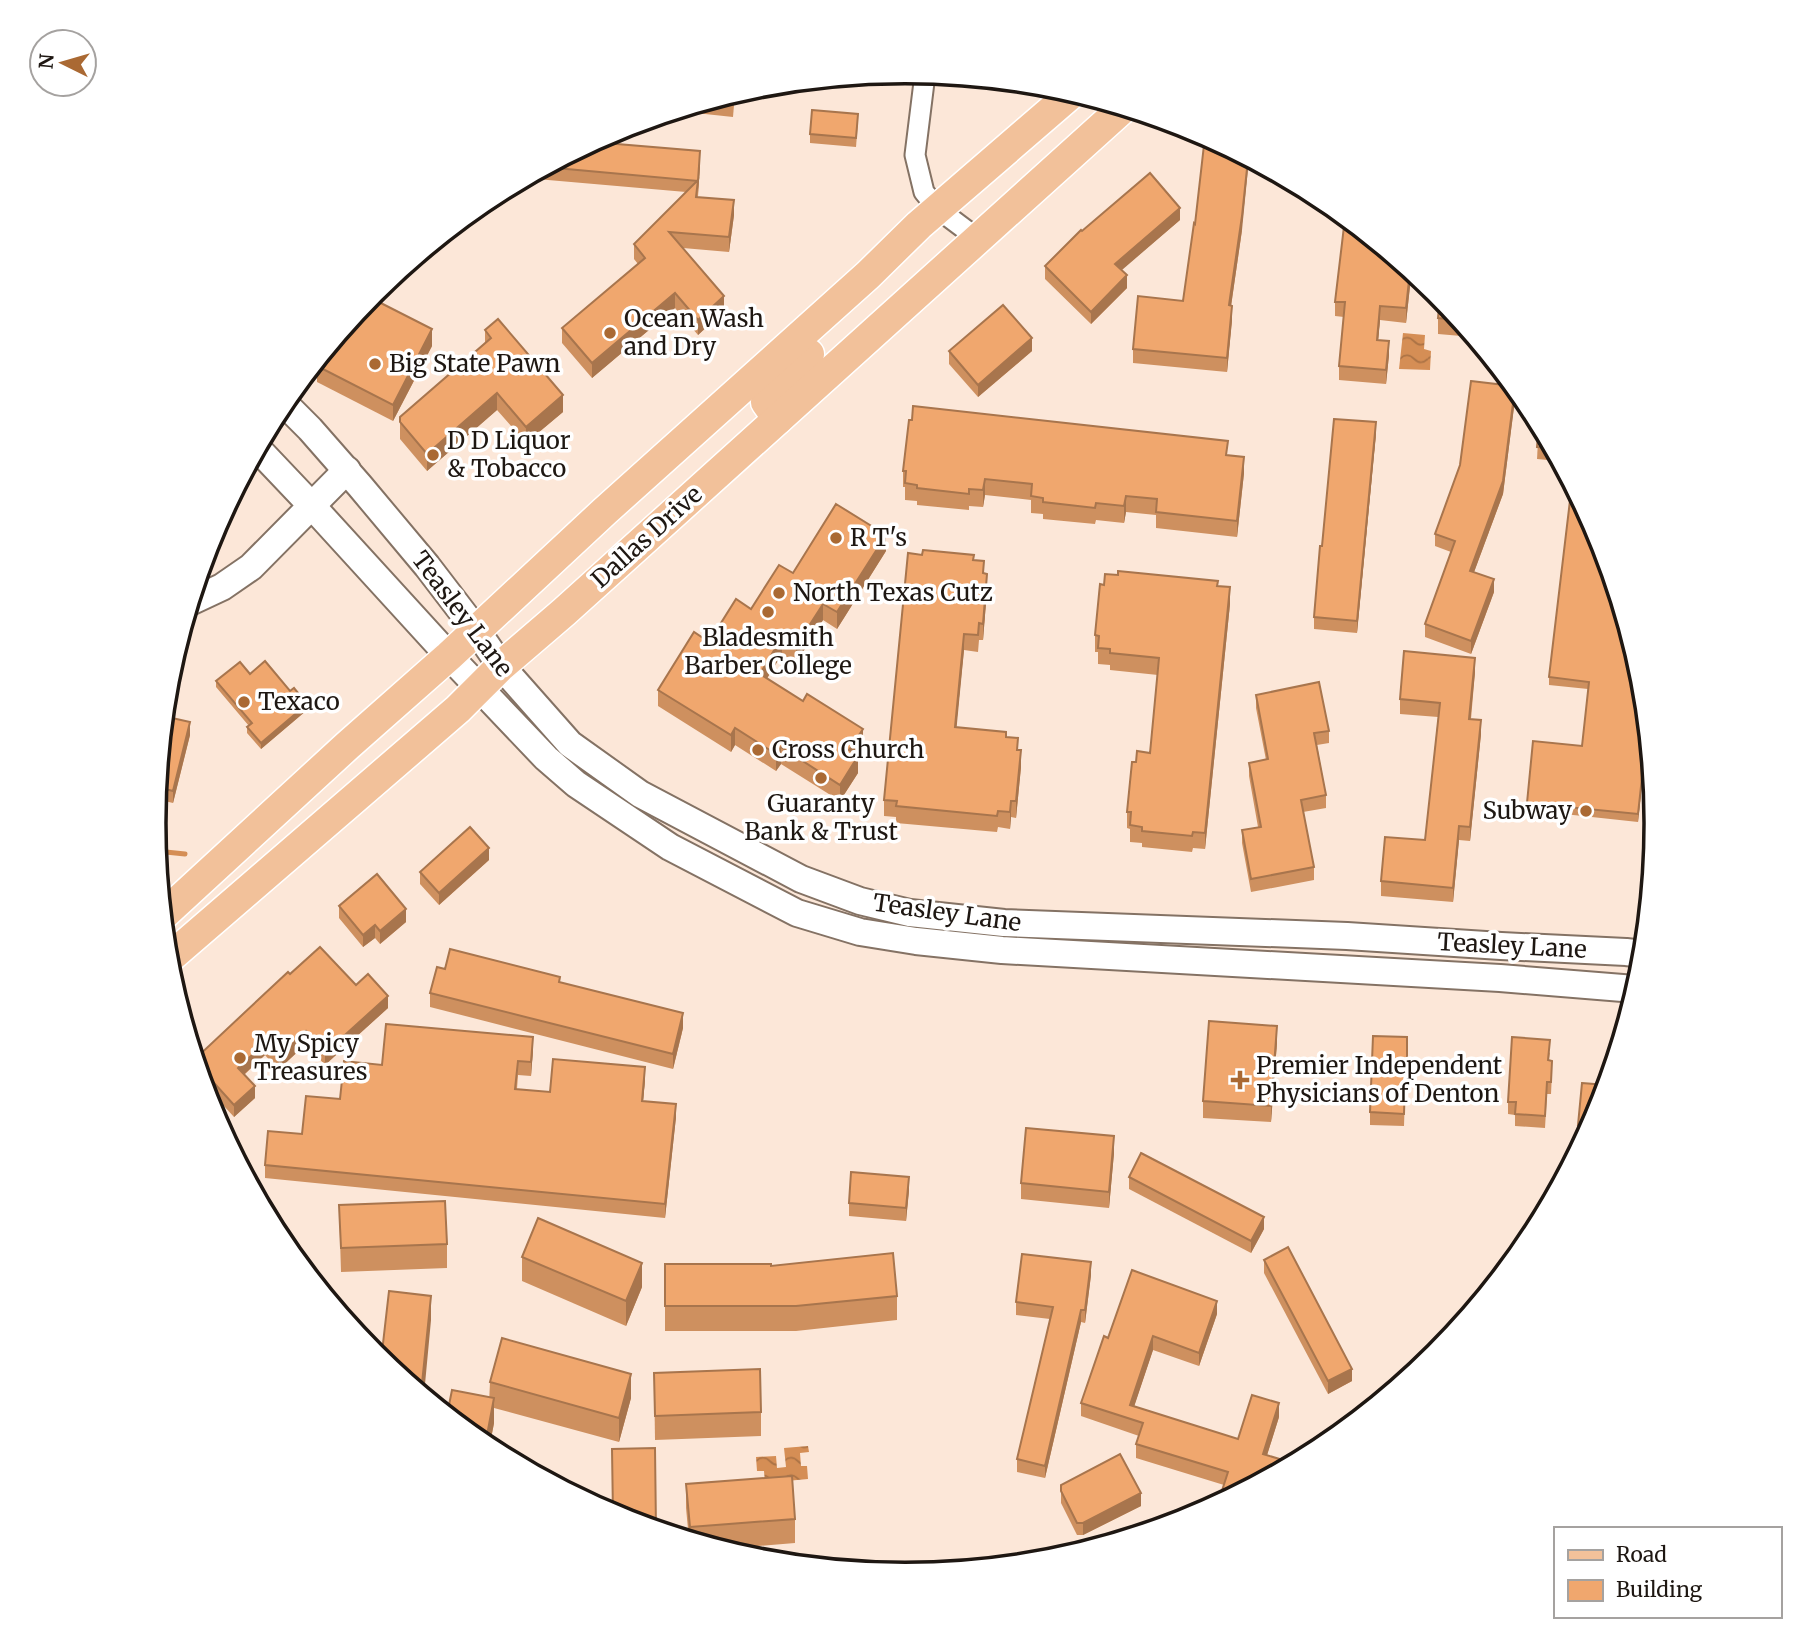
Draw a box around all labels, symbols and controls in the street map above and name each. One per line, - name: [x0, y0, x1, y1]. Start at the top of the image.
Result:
- north arrow: [28, 28, 98, 98]
- text: N: [33, 53, 59, 70]
- place label: Ocean Wash and Dry: [624, 303, 764, 362]
- marker: Ocean Wash and Dry: [602, 325, 618, 341]
- place label: Big State Pawn: [389, 348, 561, 379]
- marker: Big State Pawn: [367, 356, 383, 372]
- place label: D D Liquor & Tobacco: [447, 425, 571, 484]
- marker: D D Liquor & Tobacco: [425, 447, 441, 463]
- street label: Dallas Drive: [585, 479, 709, 595]
- place label: R T's: [850, 522, 907, 553]
- marker: R T's: [828, 530, 844, 546]
- street label: Teasley Lane: [405, 545, 520, 683]
- place label: North Texas Cutz: [793, 577, 993, 608]
- marker: North Texas Cutz: [771, 585, 787, 601]
- marker: Bladesmith Barber College: [760, 604, 776, 620]
- place label: Bladesmith Barber College: [684, 622, 852, 681]
- place label: Texaco: [258, 686, 340, 717]
- marker: Texaco: [236, 694, 252, 710]
- place label: Cross Church: [772, 734, 924, 765]
- marker: Cross Church: [750, 742, 766, 758]
- marker: Guaranty Bank & Trust: [813, 770, 829, 786]
- place label: Guaranty Bank & Trust: [744, 788, 899, 847]
- place label: Subway: [1482, 795, 1572, 826]
- marker: Subway: [1578, 803, 1594, 819]
- street label: Teasley Lane: [871, 887, 1023, 938]
- street label: Teasley Lane: [1437, 926, 1587, 965]
- place label: My Spicy Treasures: [254, 1028, 368, 1087]
- marker: My Spicy Treasures: [232, 1050, 248, 1066]
- place label: Premier Independent Physicians of Denton: [1256, 1050, 1503, 1109]
- marker: Premier Independent Physicians of Denton: [1230, 1070, 1250, 1090]
- legend: [1554, 1527, 1781, 1618]
- text: Road: [1616, 1541, 1667, 1568]
- text: Building: [1616, 1576, 1703, 1603]

